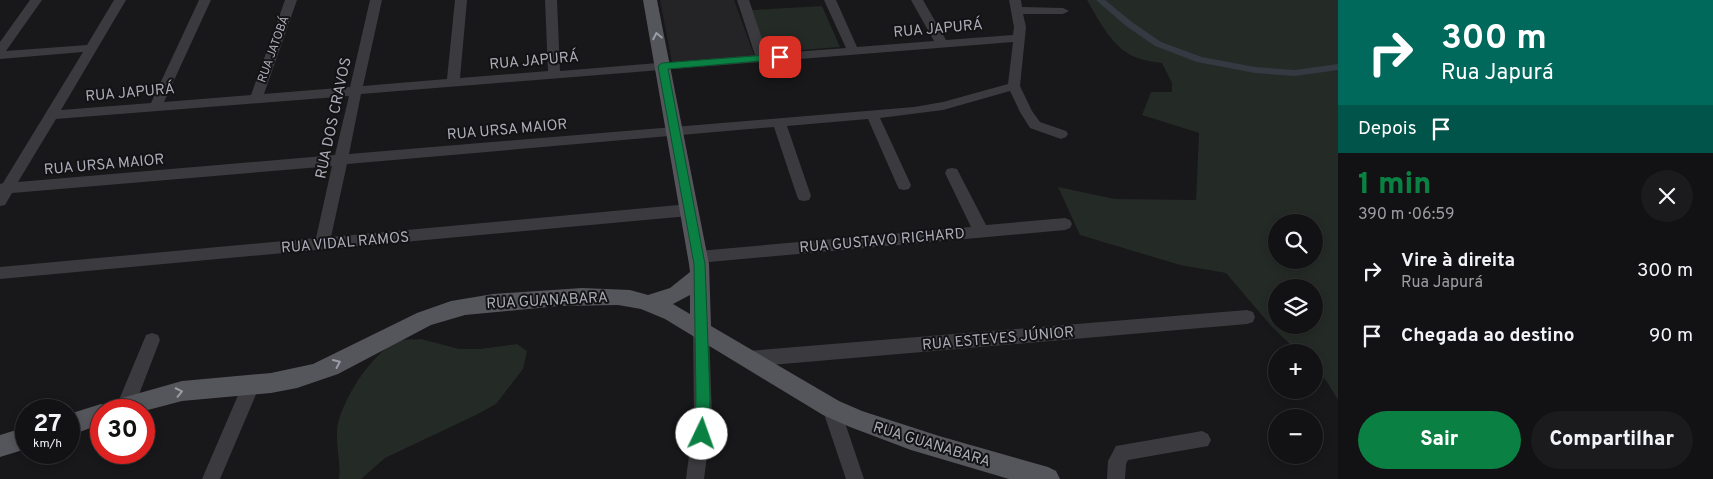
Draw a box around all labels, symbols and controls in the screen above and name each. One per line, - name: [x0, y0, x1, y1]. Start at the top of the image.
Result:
- street label: RUA JATOBÁ: [254, 14, 293, 85]
- street label: RUA JAPURÁ: [893, 15, 984, 43]
- text: 300 m: [1441, 17, 1547, 61]
- icon: right: [1358, 20, 1423, 85]
- one-way arrow: [652, 32, 663, 41]
- pin: [759, 36, 801, 78]
- icon: arrive: [766, 43, 794, 71]
- street label: RUA JAPURÁ: [489, 47, 580, 75]
- street label: RUA DOS CRAVOS: [312, 56, 357, 181]
- text: Rua Japurá: [1441, 60, 1554, 87]
- street label: RUA JAPURÁ: [85, 79, 176, 107]
- icon: arrive: [1427, 115, 1455, 143]
- street label: RUA URSA MAIOR: [446, 116, 568, 145]
- text: Depois: [1358, 117, 1417, 141]
- street label: RUA URSA MAIOR: [43, 151, 165, 180]
- text: 1 min: [1358, 167, 1431, 204]
- button: close: [1641, 170, 1693, 222]
- text: 390 m · 06:59: [1358, 205, 1455, 225]
- map controls: [1268, 214, 1323, 464]
- button: search: [1268, 214, 1323, 269]
- street label: RUA GUSTAVO RICHARD: [799, 225, 966, 258]
- street label: RUA VIDAL RAMOS: [280, 228, 410, 259]
- text: Vire à direita: [1401, 249, 1515, 273]
- icon: right: [1358, 257, 1386, 285]
- text: 300 m: [1637, 259, 1693, 283]
- text: Rua Japurá: [1401, 273, 1483, 293]
- button: layers: [1268, 279, 1323, 334]
- street label: RUA GUANABARA: [486, 289, 608, 314]
- street label: RUA ESTEVES JÚNIOR: [921, 321, 1075, 356]
- icon: arrive: [1358, 322, 1386, 350]
- text: Chegada ao destino: [1401, 324, 1575, 348]
- text: 90 m: [1649, 324, 1693, 348]
- button: +: [1268, 344, 1323, 399]
- one-way arrow: [332, 359, 341, 370]
- one-way arrow: [174, 387, 183, 398]
- speed limit sign: 30: [90, 399, 155, 464]
- position arrow: [675, 407, 727, 459]
- text: 27: [33, 409, 62, 441]
- button: −: [1268, 409, 1323, 464]
- button: Sair: [1358, 411, 1521, 469]
- button: Compartilhar: [1531, 411, 1693, 469]
- street label: RUA GUANABARA: [871, 419, 993, 472]
- text: km/h: [33, 436, 62, 452]

